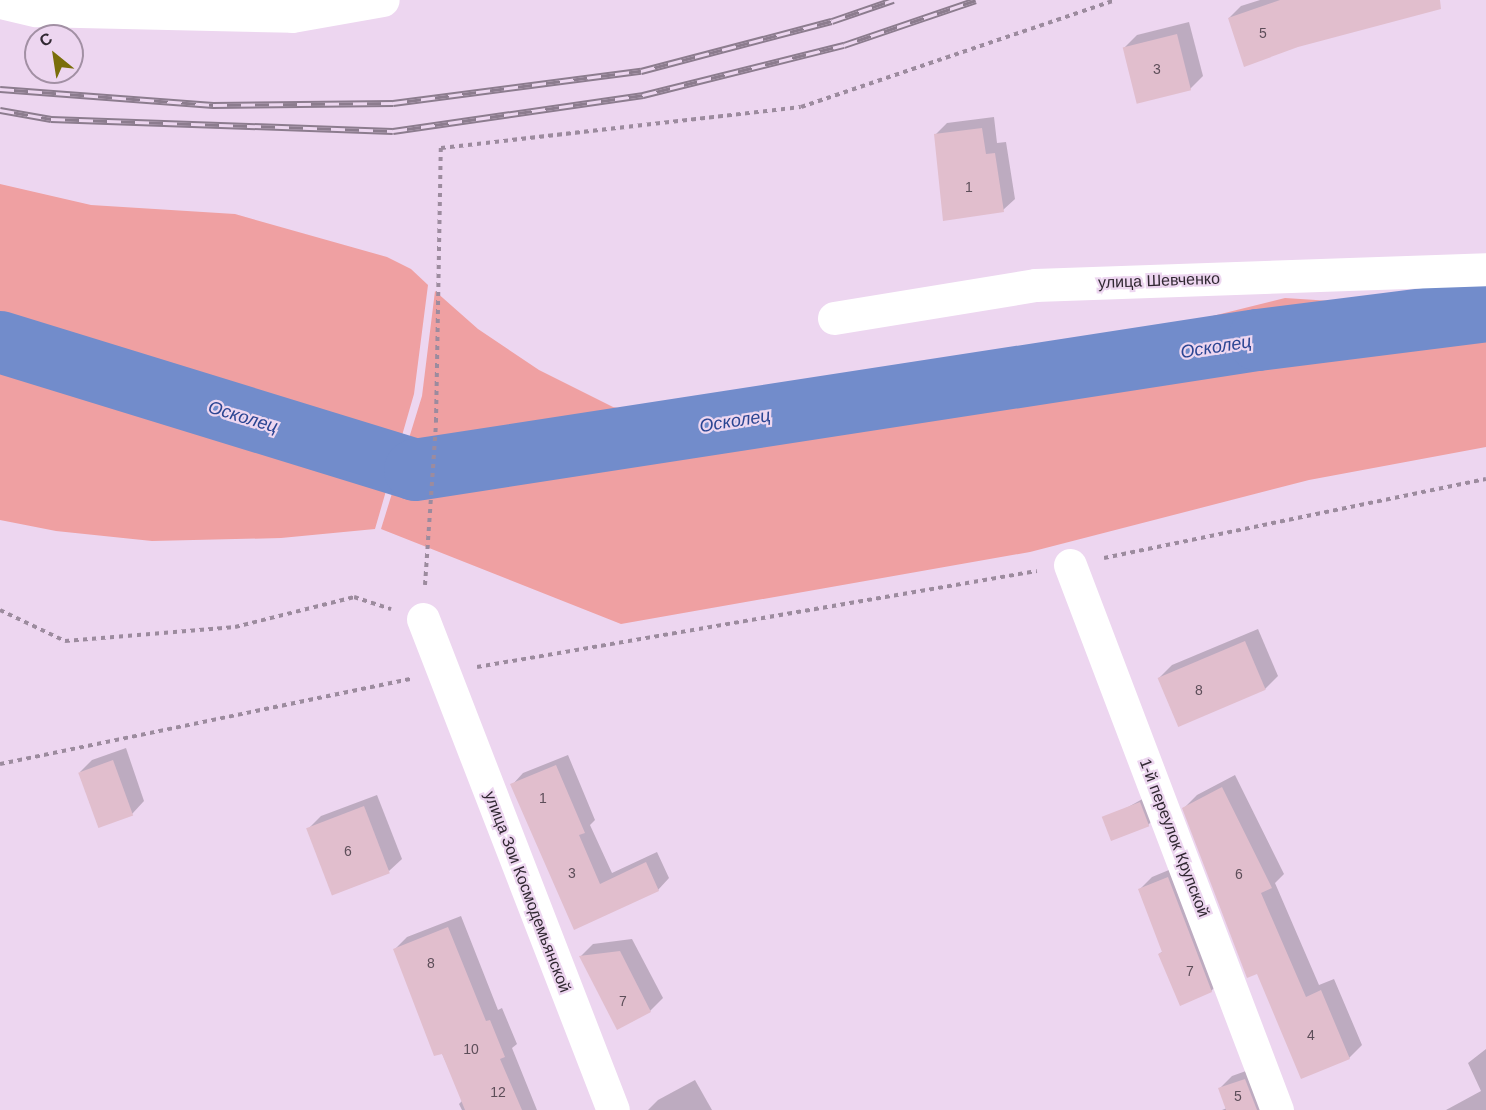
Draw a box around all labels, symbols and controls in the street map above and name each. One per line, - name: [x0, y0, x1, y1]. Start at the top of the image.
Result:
- north arrow: [24, 24, 84, 84]
- house number: 5: [1259, 25, 1267, 41]
- text: С: [36, 29, 55, 50]
- house number: 3: [1153, 61, 1161, 77]
- house number: 1: [965, 179, 973, 195]
- street label: улица Шевченко: [1098, 269, 1220, 293]
- water label: Осколец: [1179, 331, 1253, 363]
- water label: Осколец: [206, 396, 280, 438]
- water label: Осколец: [698, 405, 772, 437]
- house number: 8: [1195, 682, 1203, 698]
- street label: 1-й переулок Крупской: [1135, 756, 1213, 920]
- street label: улица Зои Космодемьянской: [480, 789, 574, 995]
- house number: 1: [539, 790, 547, 806]
- house number: 6: [344, 843, 352, 859]
- house number: 3: [568, 865, 576, 881]
- house number: 6: [1235, 866, 1243, 882]
- house number: 8: [427, 955, 435, 971]
- house number: 7: [1186, 963, 1194, 979]
- house number: 7: [619, 993, 627, 1009]
- house number: 4: [1307, 1027, 1315, 1043]
- house number: 10: [463, 1041, 479, 1057]
- house number: 12: [490, 1084, 506, 1100]
- house number: 5: [1234, 1088, 1242, 1104]

